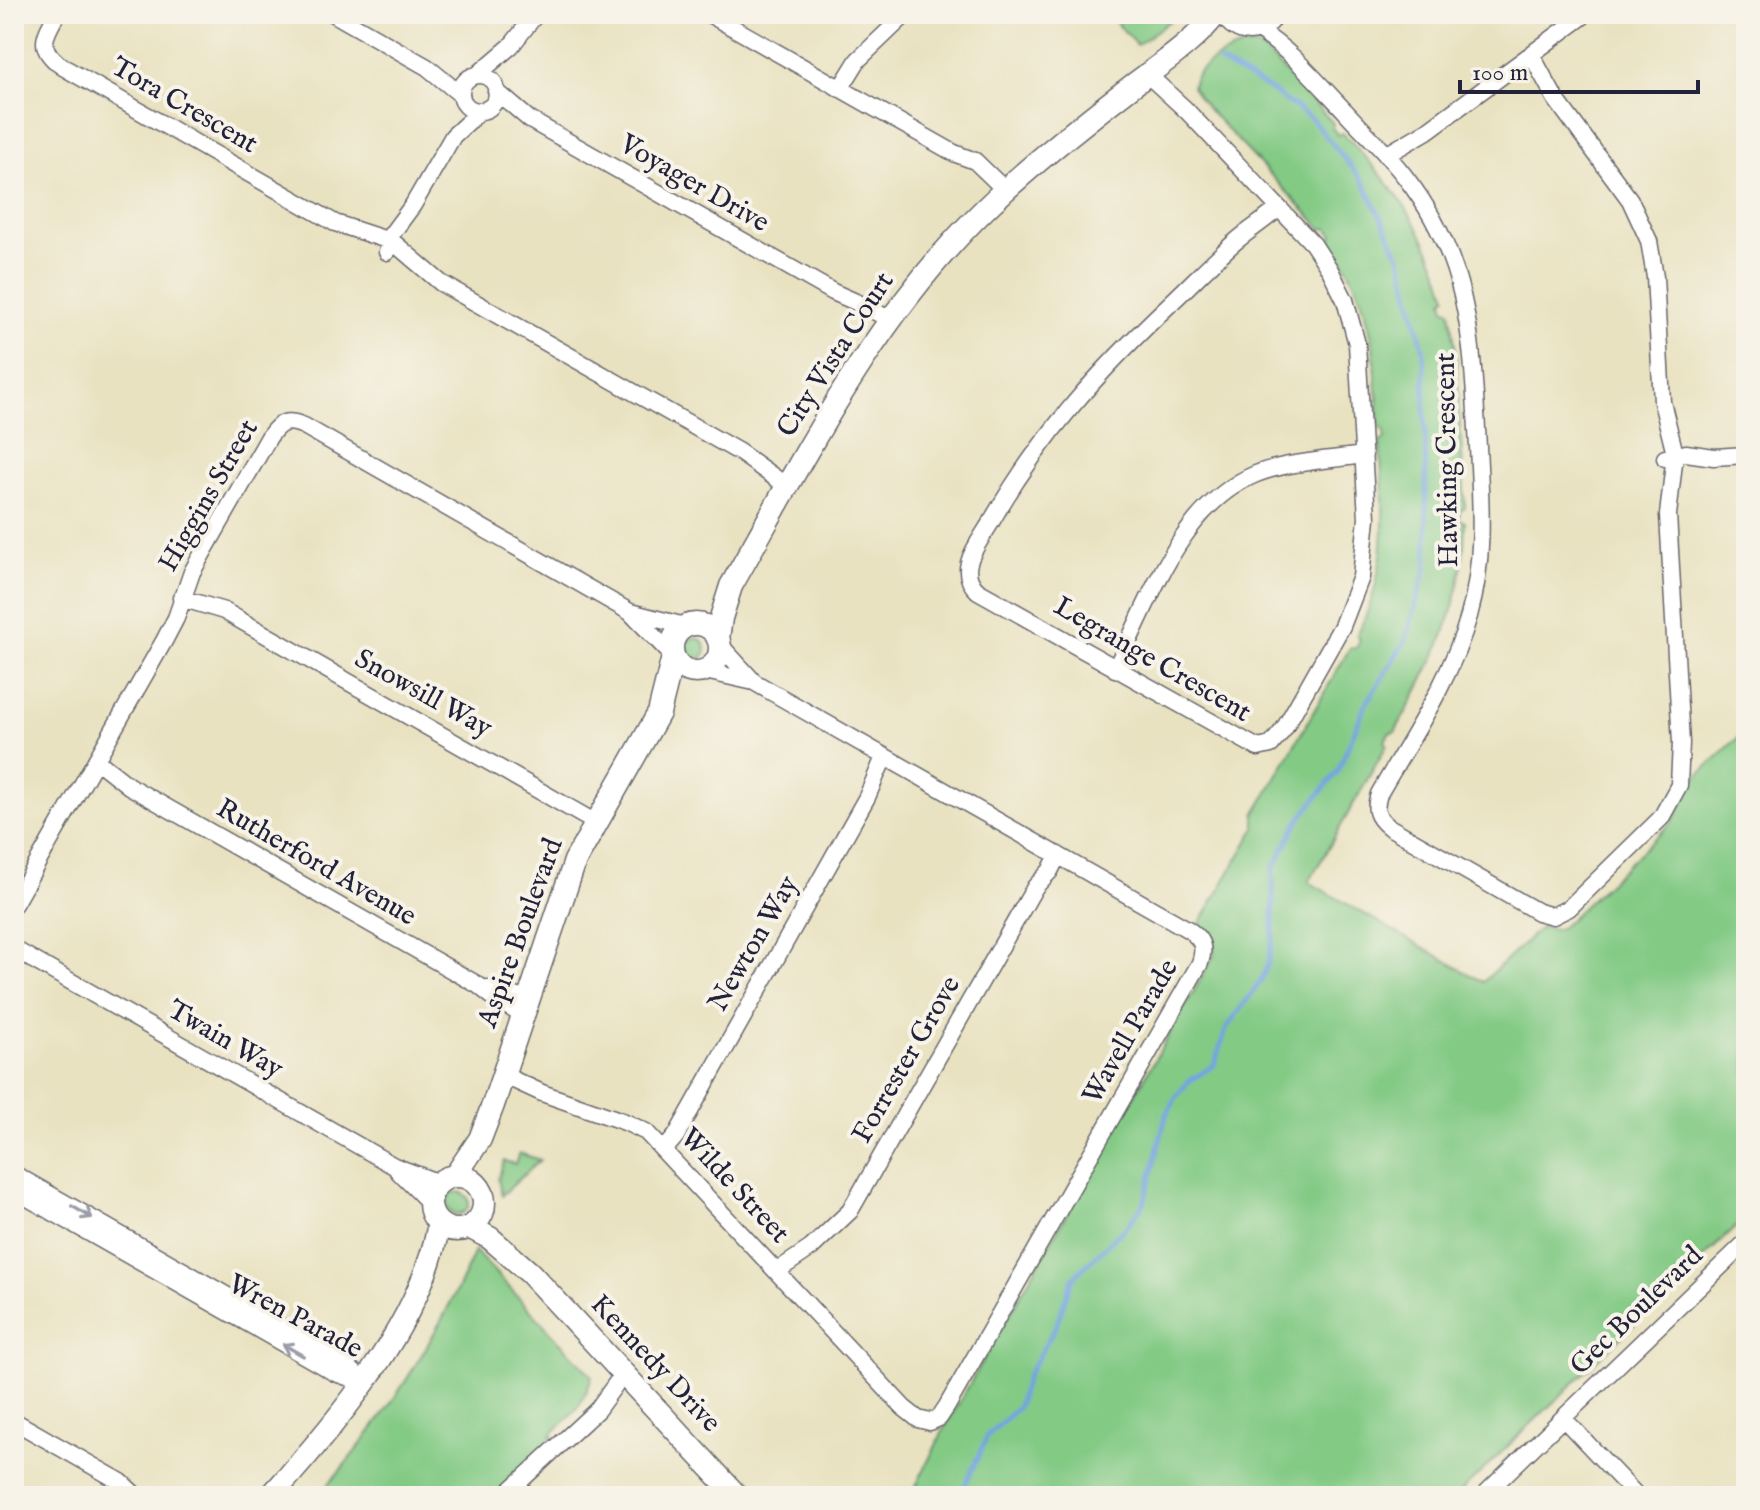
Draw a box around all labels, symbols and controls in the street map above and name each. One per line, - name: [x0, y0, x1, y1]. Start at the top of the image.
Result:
- scale bar: [1460, 44, 1698, 94]
- street label: Tora Crescent: [104, 50, 264, 162]
- text: 100 m: [1472, 58, 1528, 89]
- street label: Voyager Drive: [612, 127, 775, 241]
- street label: City Vista Court: [770, 266, 903, 444]
- street label: Hawking Crescent: [1429, 352, 1467, 568]
- street label: Higgins Street: [151, 413, 267, 578]
- street label: Legrange Crescent: [1047, 589, 1257, 731]
- street label: Snowsill Way: [348, 642, 498, 746]
- street label: Rutherford Avenue: [210, 792, 422, 935]
- street label: Aspire Boulevard: [470, 834, 571, 1033]
- street label: Newton Way: [701, 870, 807, 1018]
- street label: Wavell Parade: [1075, 953, 1187, 1111]
- street label: Forrester Grove: [845, 970, 969, 1150]
- street label: Twain Way: [161, 993, 289, 1087]
- street label: Wilde Street: [672, 1121, 797, 1251]
- one-way arrow: [70, 1204, 93, 1220]
- street label: Gec Boulevard: [1563, 1239, 1711, 1383]
- street label: Wren Parade: [222, 1267, 369, 1367]
- street label: Kennedy Drive: [582, 1288, 728, 1440]
- one-way arrow: [282, 1342, 305, 1358]

